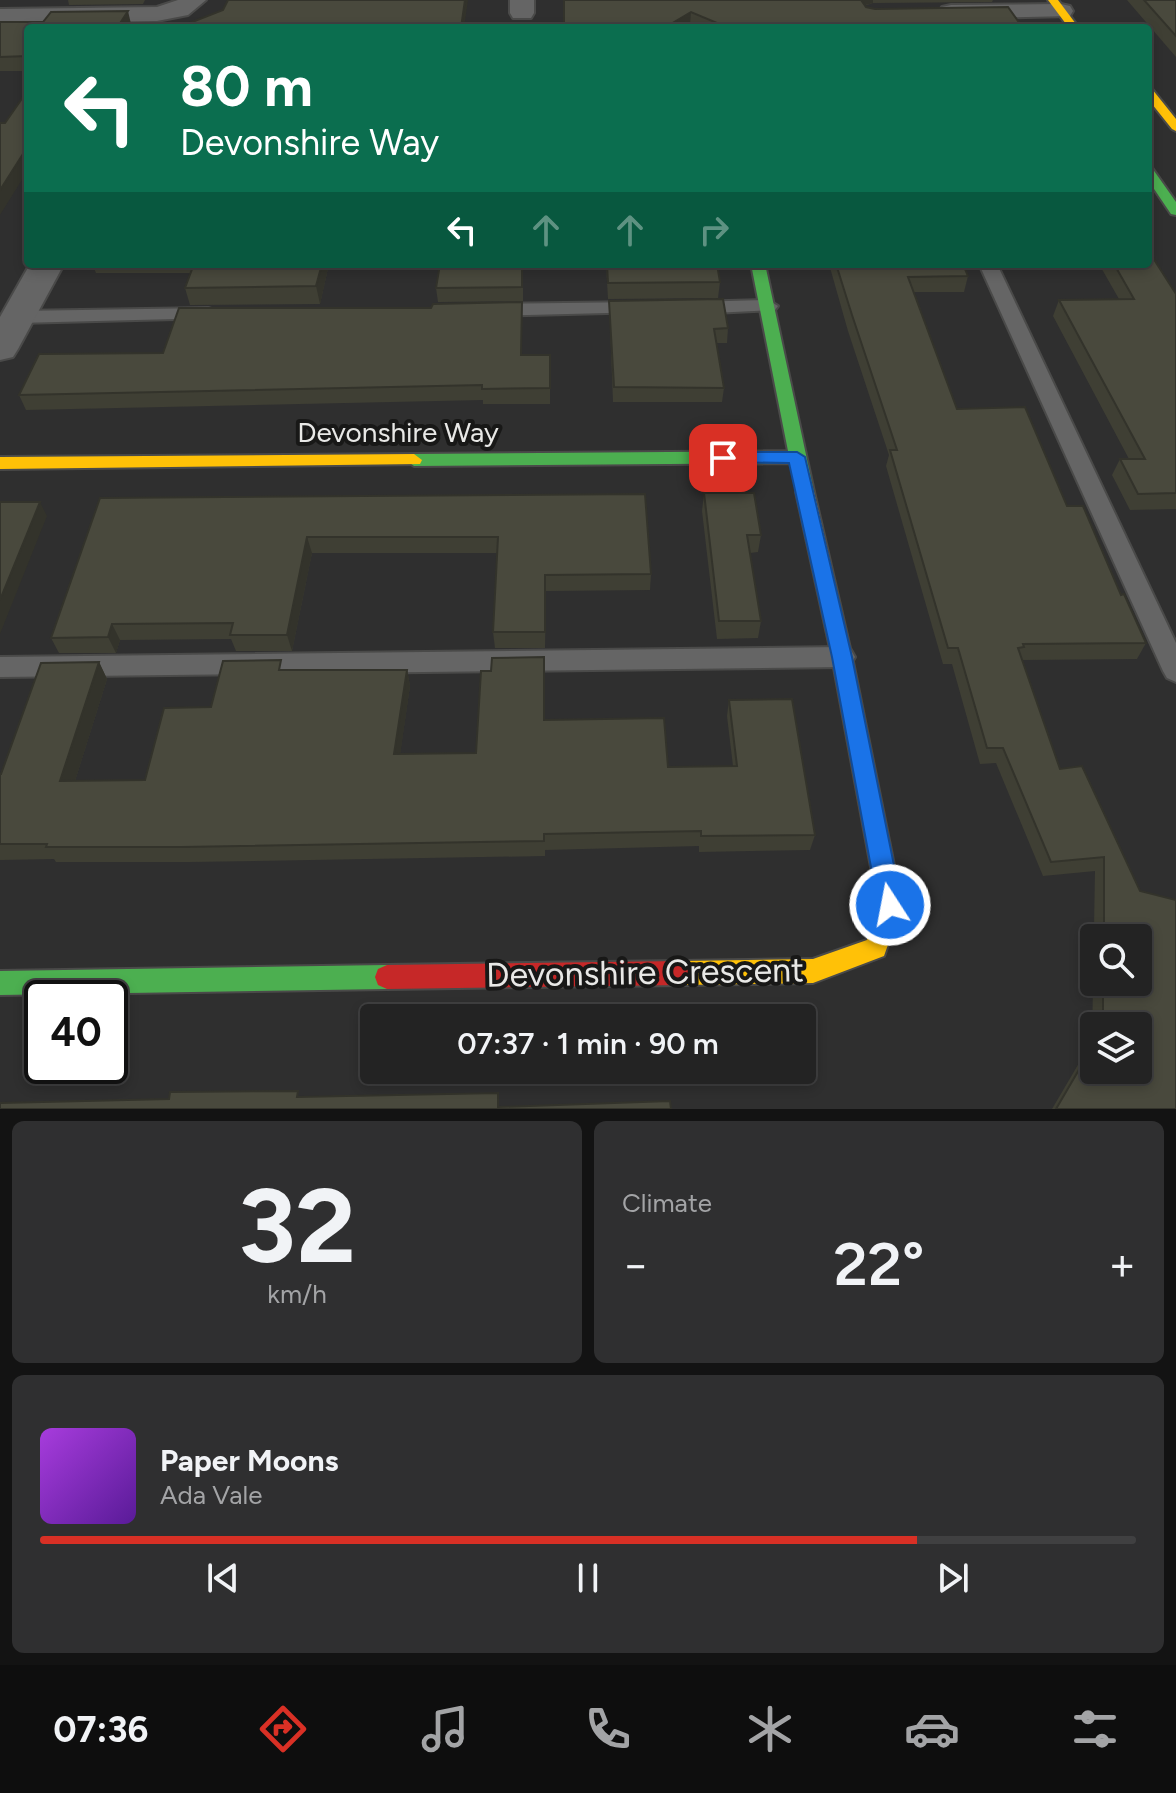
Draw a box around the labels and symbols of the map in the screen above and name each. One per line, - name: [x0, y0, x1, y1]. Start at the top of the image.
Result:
- street label: Devonshire Way: [297, 415, 499, 449]
- pin: [689, 424, 757, 492]
- position arrow: [848, 863, 932, 947]
- street label: Devonshire Crescent: [486, 949, 804, 996]
- speed limit sign: 40: [24, 980, 128, 1084]

